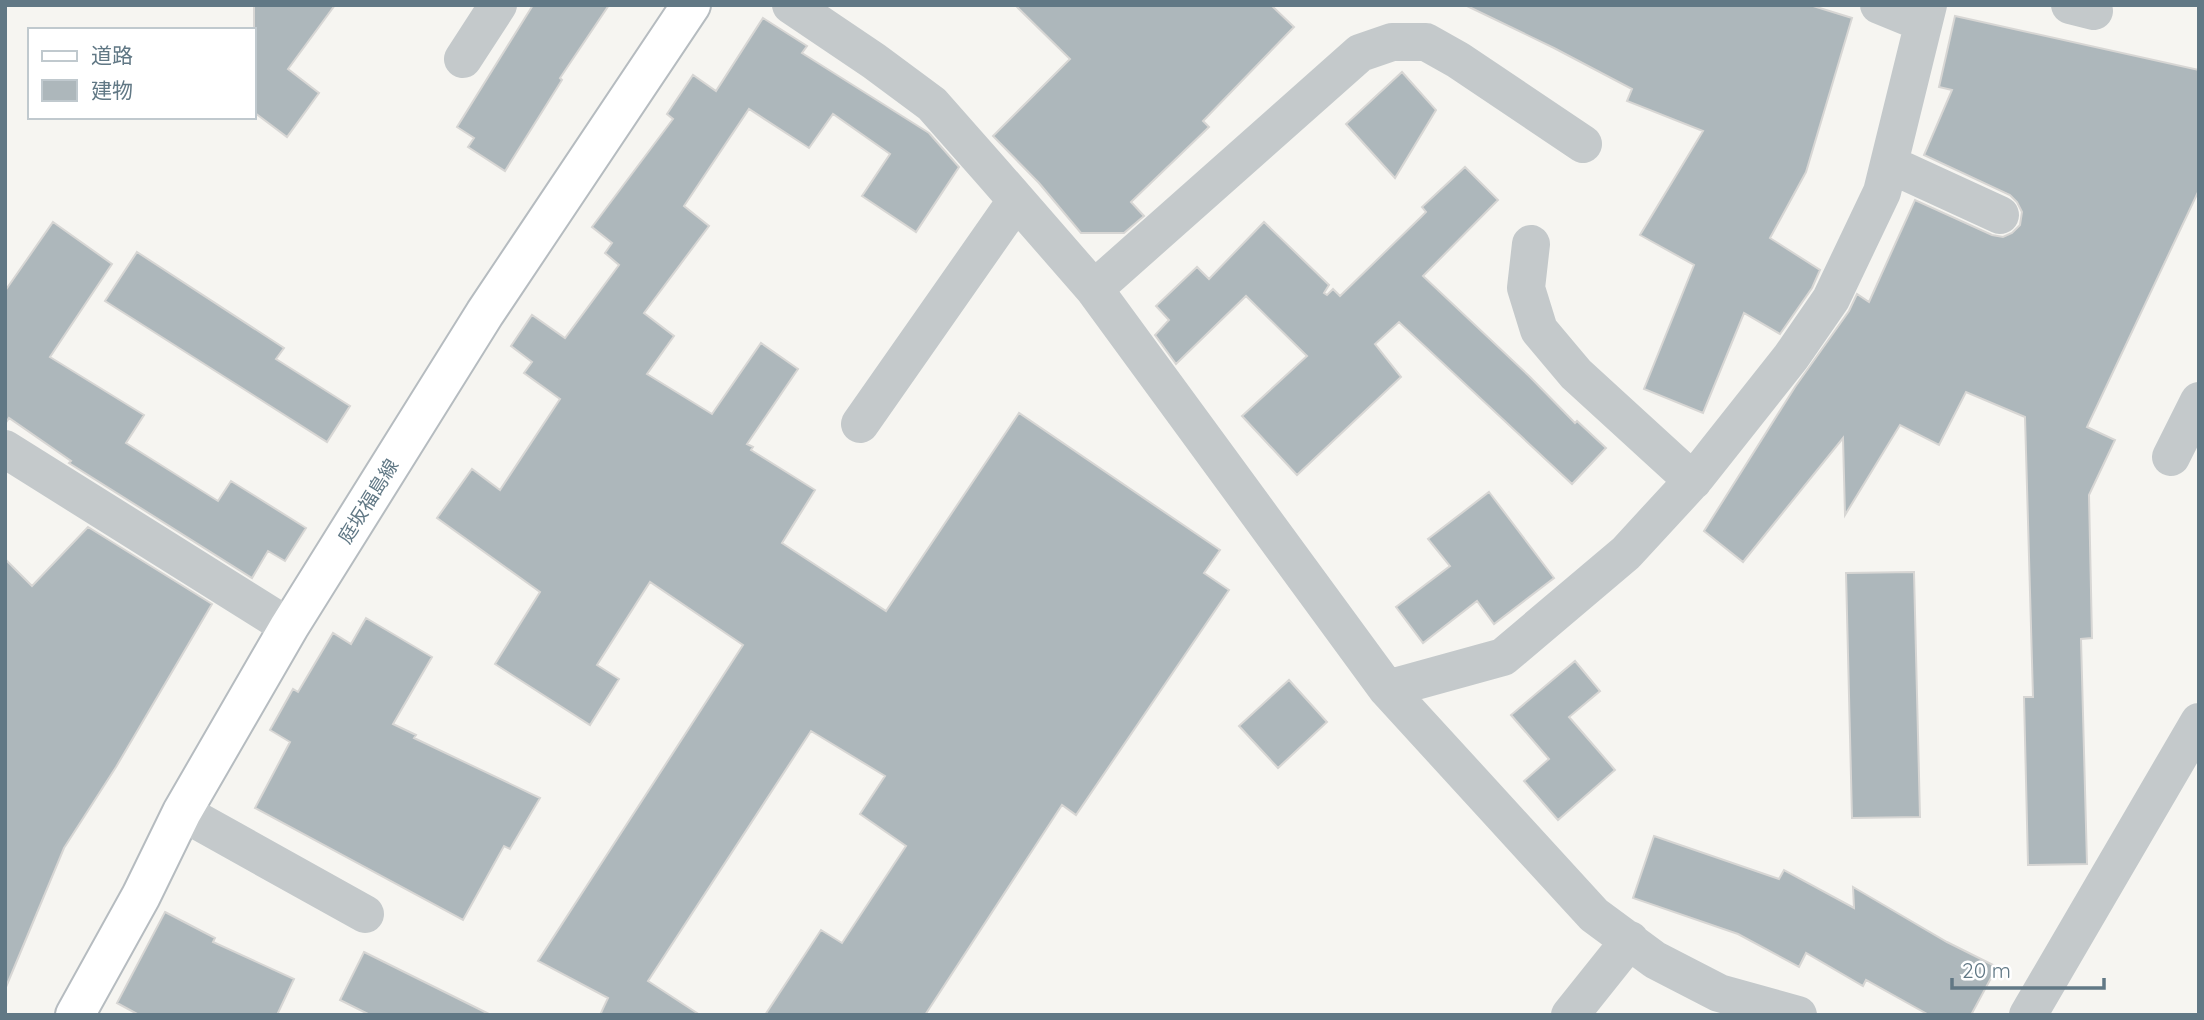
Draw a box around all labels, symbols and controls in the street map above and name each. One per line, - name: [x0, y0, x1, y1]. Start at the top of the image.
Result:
- legend: [28, 28, 256, 119]
- text: 道路: [91, 42, 133, 68]
- text: 建物: [91, 77, 133, 103]
- street label: 庭坂福島線: [333, 454, 403, 548]
- scale bar: [1952, 946, 2104, 990]
- text: 20 m: [1962, 957, 2011, 983]

